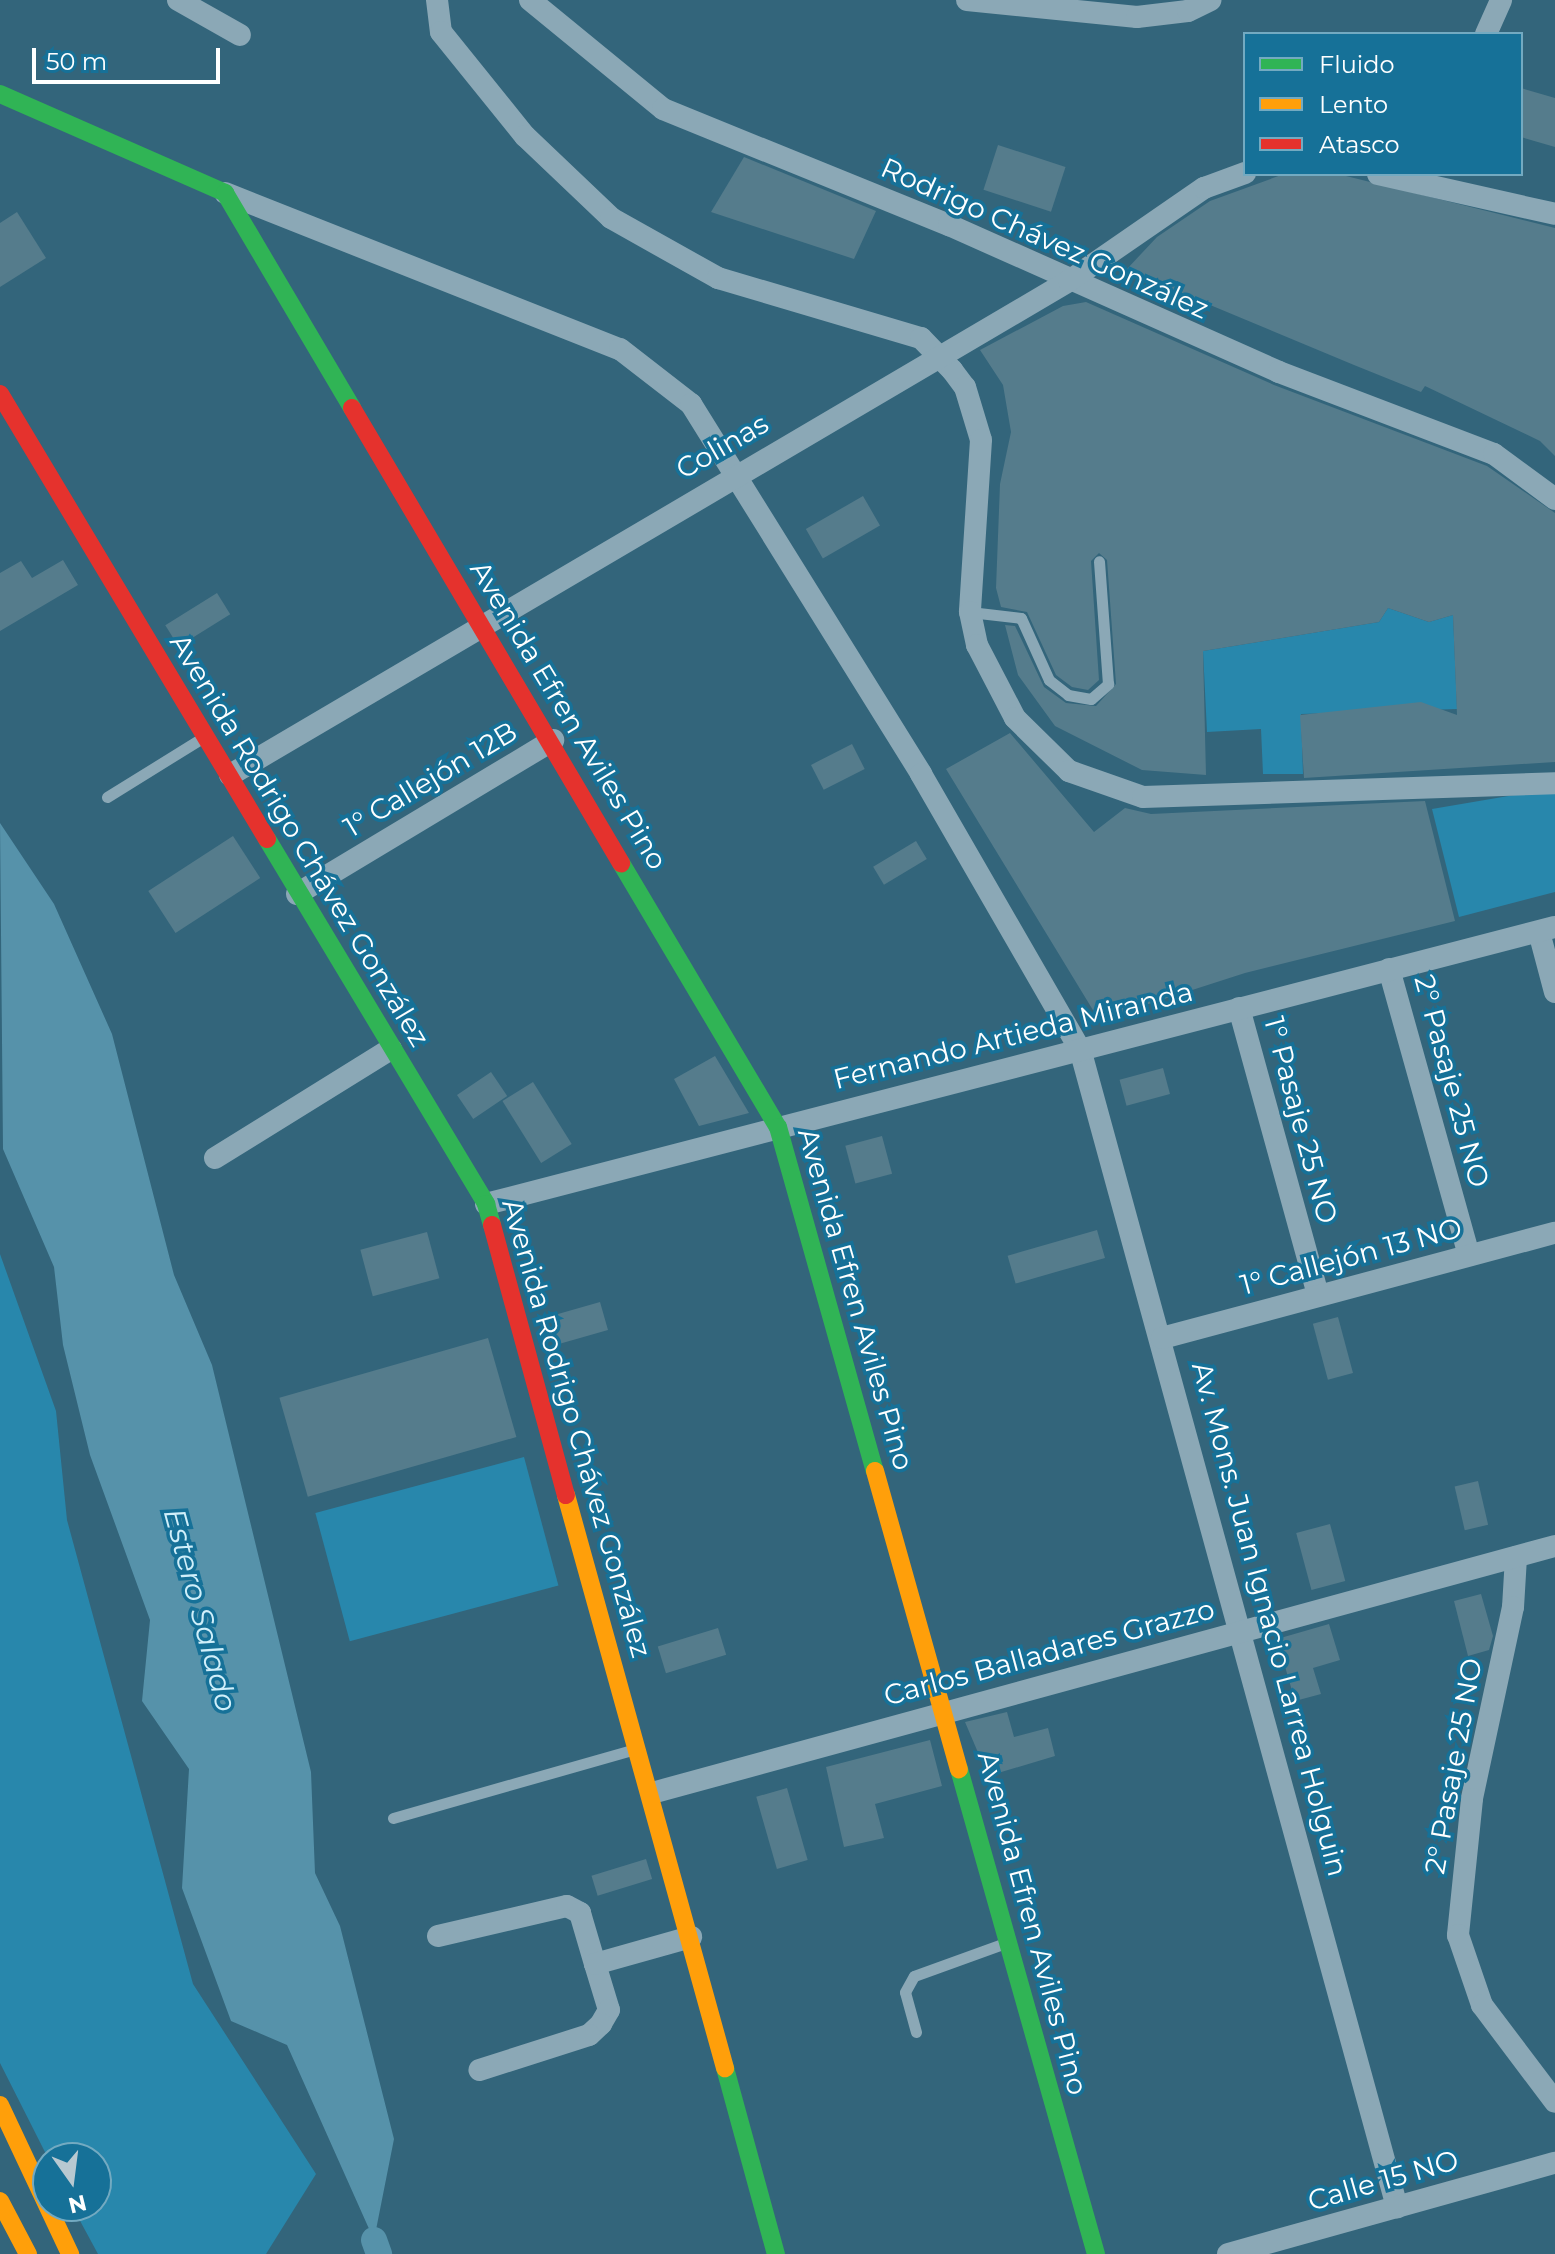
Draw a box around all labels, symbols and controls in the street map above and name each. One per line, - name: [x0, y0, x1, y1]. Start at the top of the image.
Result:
- scale bar: [36, 32, 224, 82]
- legend: [1243, 32, 1523, 176]
- text: 50 m: [46, 47, 107, 76]
- text: Fluido: [1319, 50, 1395, 79]
- text: Lento: [1319, 90, 1388, 119]
- text: Atasco: [1319, 130, 1400, 159]
- street label: Rodrigo Chávez González: [876, 150, 1214, 326]
- street label: Colinas: [670, 406, 774, 486]
- street label: Avenida Efren Aviles Pino: [463, 555, 675, 875]
- street label: Avenida Rodrigo Chávez González: [163, 628, 437, 1052]
- street label: 1° Callejón 12B: [337, 714, 523, 844]
- street label: 2° Pasaje 25 NO: [1407, 971, 1497, 1191]
- street label: Fernando Artieda Miranda: [830, 974, 1196, 1096]
- street label: 1° Pasaje 25 NO: [1257, 1013, 1345, 1227]
- street label: Avenida Efren Aviles Pino: [791, 1124, 921, 1474]
- street label: Avenida Rodrigo Chávez González: [495, 1195, 659, 1661]
- street label: 1° Callejón 13 NO: [1236, 1210, 1466, 1302]
- street label: Av. Mons. Juan Ignacio Larrea Holguin: [1185, 1358, 1355, 1880]
- water label: Estero Salado: [156, 1504, 244, 1716]
- street label: Carlos Balladares Grazzo: [880, 1592, 1218, 1712]
- street label: 2° Pasaje 25 NO: [1417, 1655, 1489, 1877]
- street label: Avenida Efren Aviles Pino: [971, 1748, 1095, 2098]
- north arrow: [32, 2142, 112, 2222]
- street label: Calle 15 NO: [1304, 2142, 1462, 2218]
- text: N: [66, 2189, 89, 2219]

